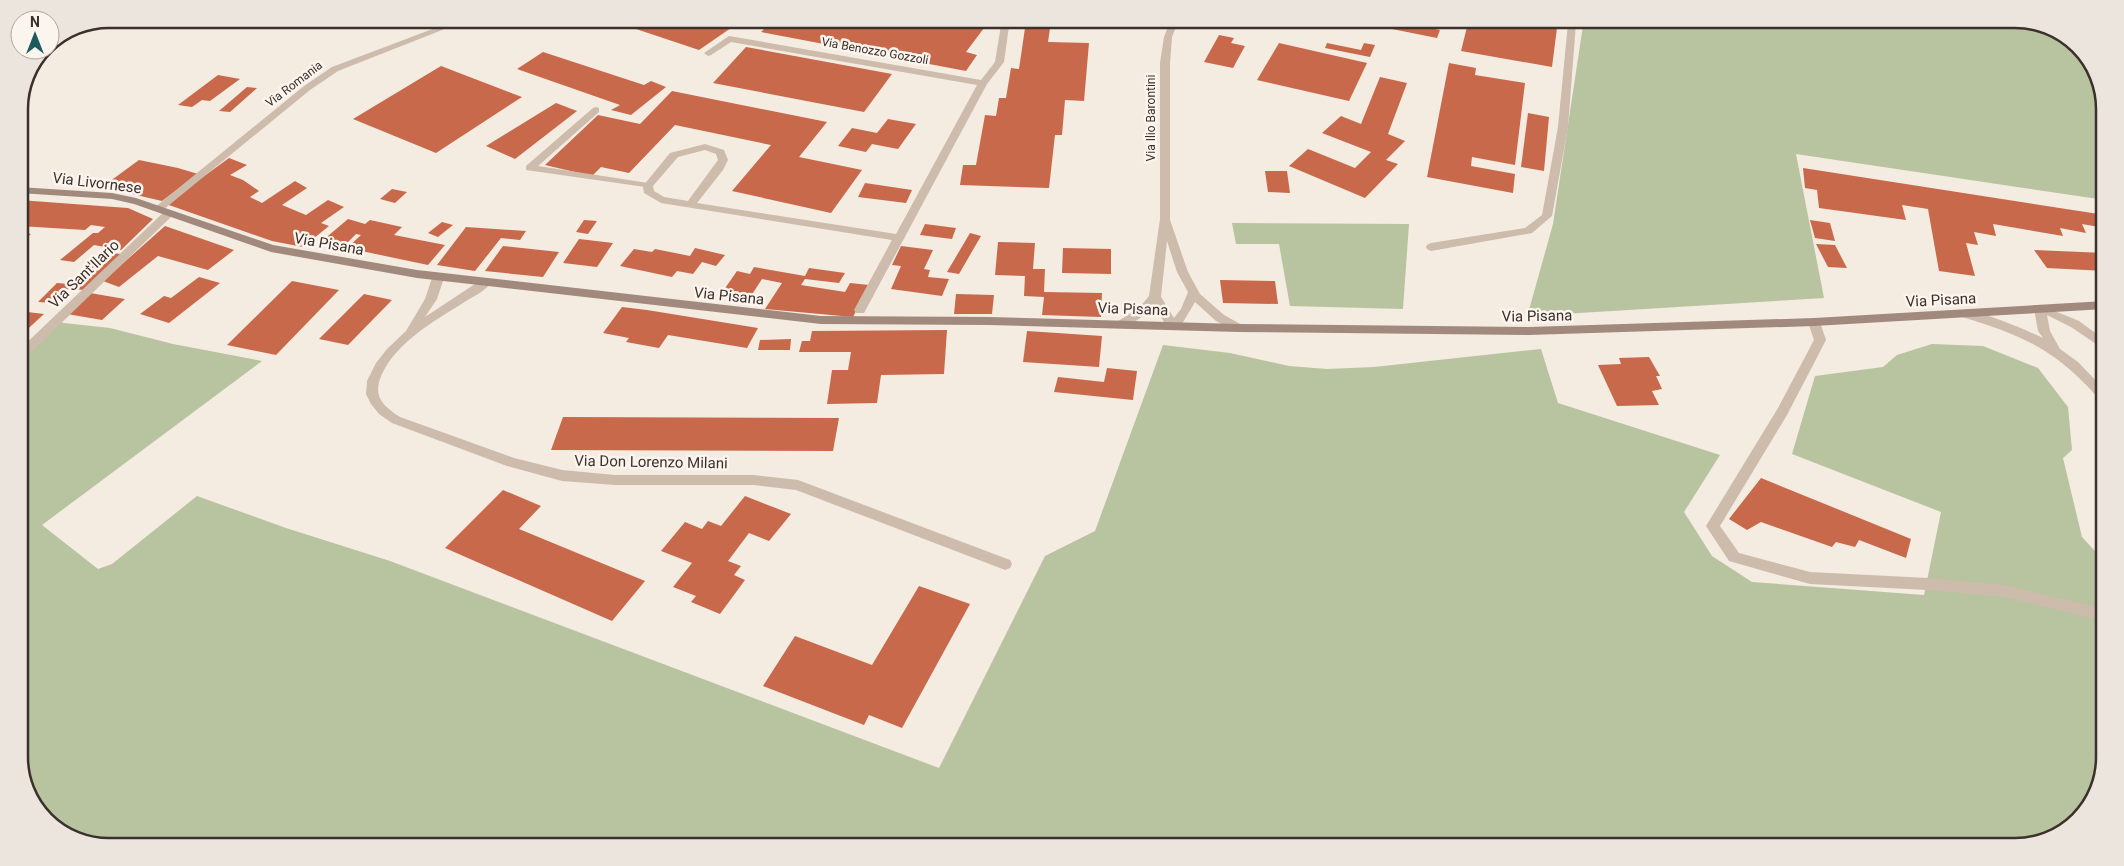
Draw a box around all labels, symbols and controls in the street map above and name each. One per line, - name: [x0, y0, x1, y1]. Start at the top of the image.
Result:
- north arrow: [10, 10, 60, 60]
- text: N: [30, 14, 40, 30]
- street label: Via Benozzo Gozzoli: [820, 35, 930, 67]
- street label: Via Romania: [263, 58, 325, 110]
- street label: Via Ilio Barontini: [1144, 75, 1158, 161]
- street label: Via Livornese: [51, 169, 143, 197]
- street label: Via Pisana: [293, 229, 365, 259]
- street label: Via Sant'Ilario: [45, 236, 123, 312]
- street label: Via Pisana: [693, 283, 765, 309]
- street label: Via Pisana: [1905, 289, 1977, 311]
- street label: Via Pisana: [1097, 299, 1169, 319]
- street label: Via Pisana: [1502, 306, 1572, 326]
- street label: Via Don Lorenzo Milani: [574, 452, 728, 472]

